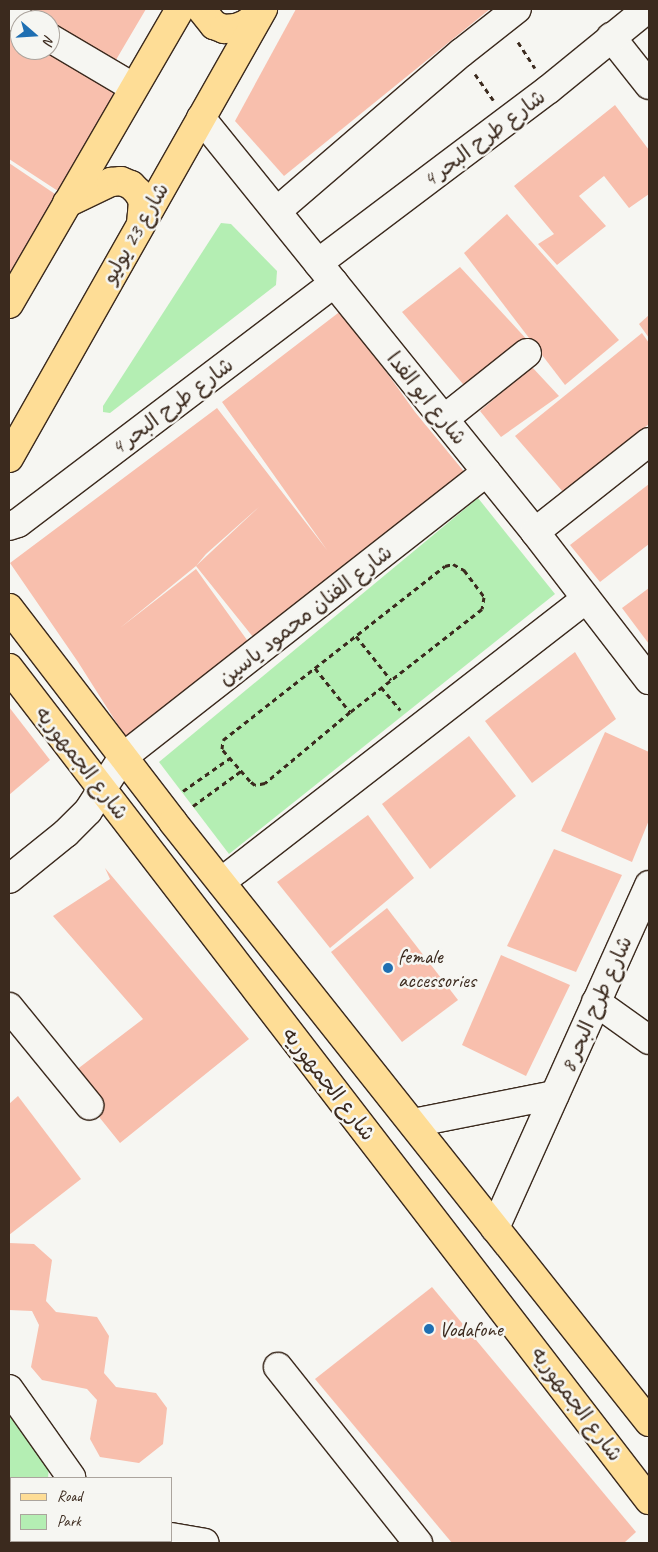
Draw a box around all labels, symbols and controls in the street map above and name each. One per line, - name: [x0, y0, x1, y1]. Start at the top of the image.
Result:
- north arrow: [10, 10, 60, 60]
- text: N: [39, 33, 58, 47]
- street label: شارع طرح البحر 4: [418, 84, 550, 192]
- street label: شارع 23 يوليو: [96, 178, 174, 288]
- street label: شارع ابو الفدا: [382, 346, 472, 450]
- street label: شارع طرح البحر 4: [106, 352, 238, 460]
- street label: شارع الفنان محمود ياسين: [213, 539, 397, 691]
- street label: شارع الجمهوريه: [30, 701, 134, 825]
- street label: شارع طرح البحر 8: [555, 932, 637, 1076]
- place label: female accessories: [398, 943, 476, 993]
- marker: female accessories: [382, 962, 394, 974]
- street label: شارع الجمهوريه: [277, 1022, 381, 1146]
- place label: Vodafone: [439, 1316, 503, 1342]
- marker: Vodafone: [423, 1323, 435, 1335]
- street label: شارع الجمهوريه: [526, 1342, 628, 1466]
- legend: [10, 1477, 172, 1542]
- text: Road: [57, 1487, 82, 1506]
- text: Park: [57, 1512, 81, 1531]

